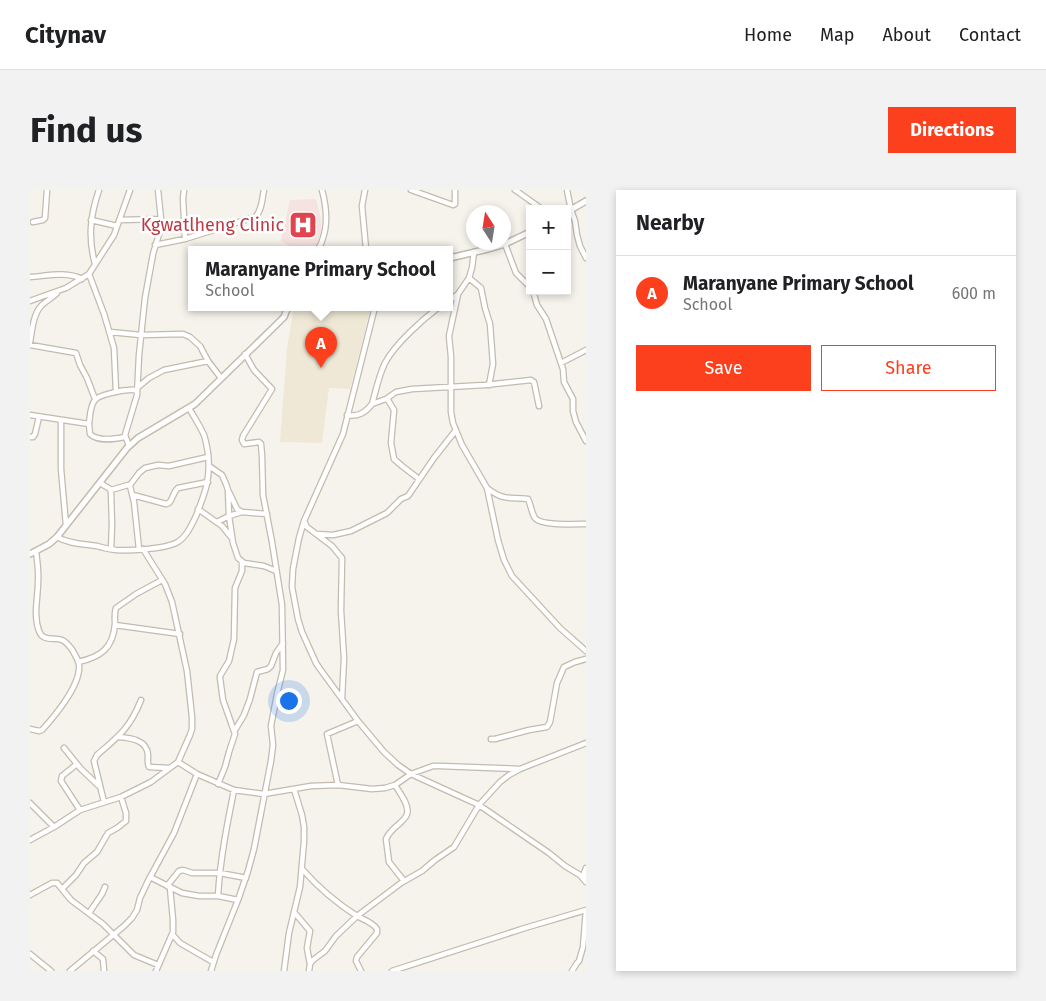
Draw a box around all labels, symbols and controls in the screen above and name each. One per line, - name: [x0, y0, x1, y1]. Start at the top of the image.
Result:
- text: Citynav: [25, 21, 106, 49]
- text: Home: [744, 24, 792, 46]
- text: Map: [820, 24, 854, 46]
- text: About: [882, 24, 931, 46]
- text: Contact: [959, 24, 1021, 46]
- button: Directions: [888, 107, 1016, 153]
- text: Find us: [30, 109, 142, 151]
- north arrow: [466, 205, 511, 250]
- map controls: [526, 205, 571, 295]
- button: +: [526, 205, 571, 250]
- hospital icon: Kgwatlheng Clinic: [288, 210, 318, 240]
- text: Nearby: [636, 210, 704, 236]
- place label: Kgwatlheng Clinic: [141, 214, 284, 236]
- popup: [188, 246, 453, 311]
- button: −: [526, 250, 571, 295]
- text: Maranyane Primary School: [205, 258, 436, 281]
- text: Maranyane Primary School: [683, 272, 914, 295]
- text: School: [205, 281, 254, 300]
- text: A: [647, 284, 657, 303]
- text: 600 m: [952, 284, 996, 303]
- text: School: [683, 295, 732, 314]
- pin: A: [305, 327, 337, 368]
- button: Save: [636, 345, 811, 391]
- button: Share: [821, 345, 996, 391]
- your location: [276, 688, 302, 714]

